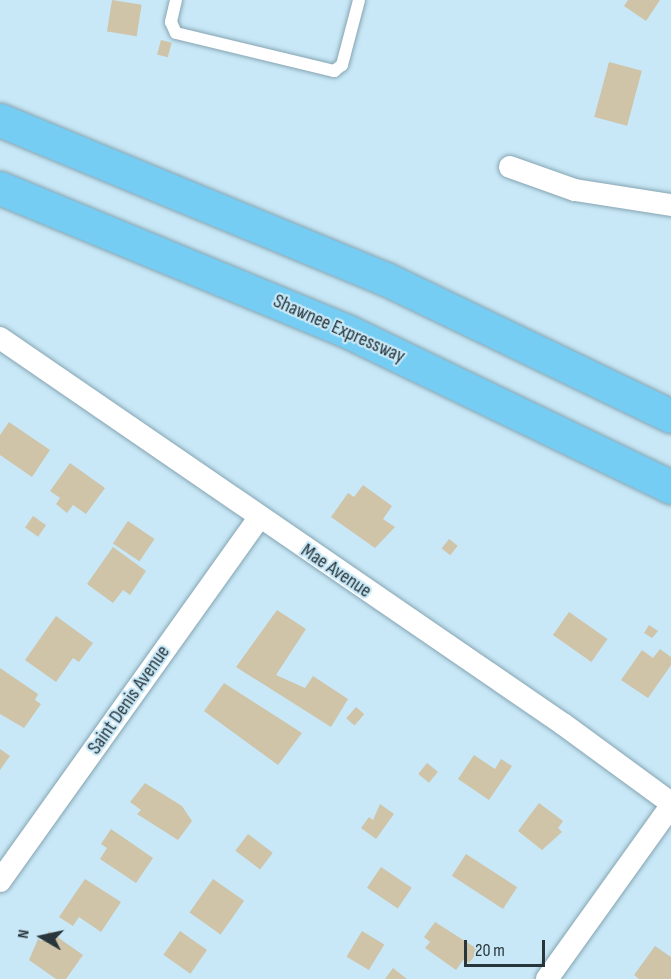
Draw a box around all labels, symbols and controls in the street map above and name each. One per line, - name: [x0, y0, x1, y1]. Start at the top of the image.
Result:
- street label: Shawnee Expressway: [269, 289, 409, 369]
- street label: Mae Avenue: [296, 539, 376, 603]
- street label: Saint Denis Avenue: [83, 641, 175, 759]
- north arrow: [12, 907, 72, 967]
- text: N: [14, 928, 34, 940]
- scale bar: [467, 928, 548, 966]
- text: 20 m: [475, 940, 505, 961]

